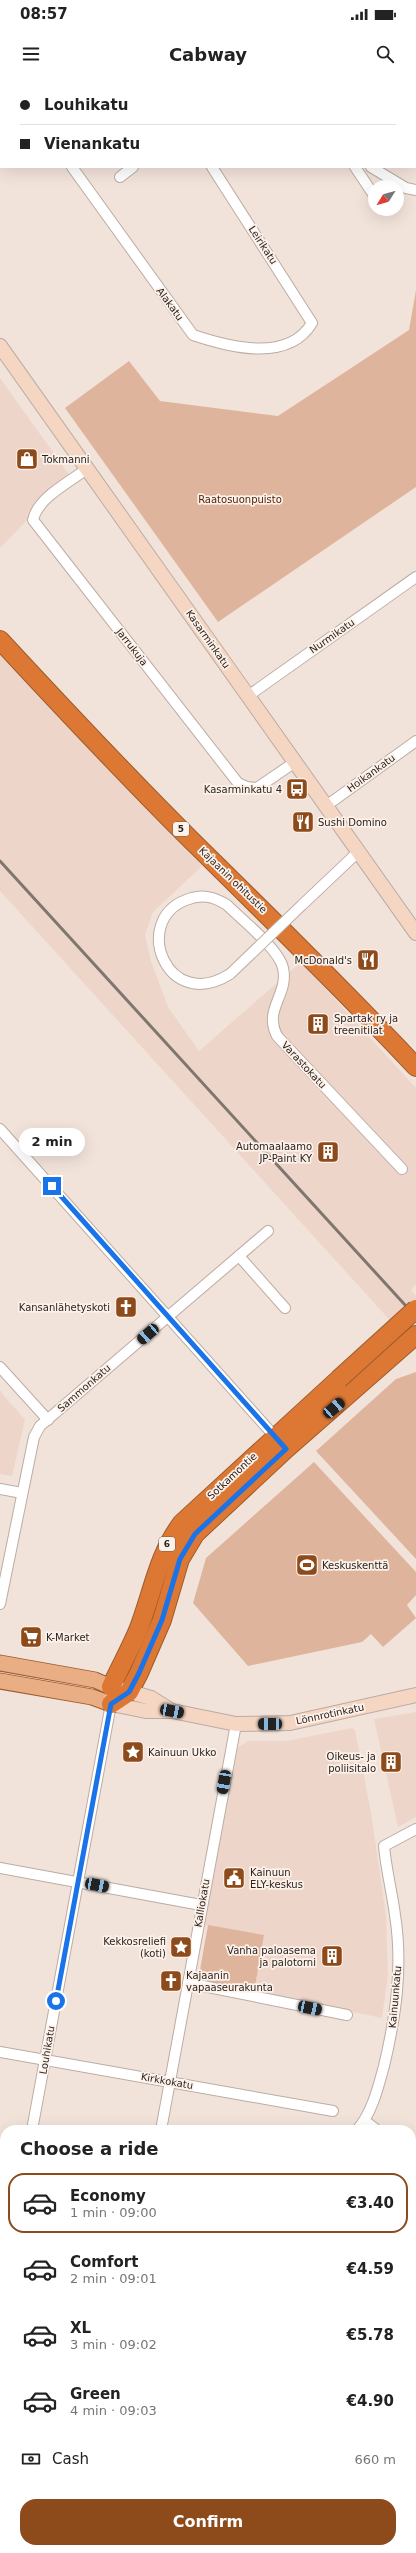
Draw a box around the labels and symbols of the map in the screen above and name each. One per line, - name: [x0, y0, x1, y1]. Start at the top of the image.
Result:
- north arrow: [368, 180, 404, 216]
- street label: Leirikatu: [247, 224, 279, 266]
- street label: Alakatu: [154, 285, 186, 323]
- shop icon: Tokmanni: [14, 446, 40, 472]
- place label: Tokmanni: [41, 454, 90, 465]
- park label: Raatosuonpuisto: [198, 494, 282, 505]
- street label: Kasarminkatu: [184, 608, 232, 670]
- street label: Nurmikatu: [307, 617, 357, 655]
- street label: Jarrukuja: [113, 625, 150, 668]
- street label: Hoikankatu: [345, 752, 397, 794]
- bus stop icon: Kasarminkatu 4: [284, 776, 310, 802]
- place label: Kasarminkatu 4: [204, 784, 282, 795]
- restaurant icon: Sushi Domino: [290, 809, 316, 835]
- place label: Sushi Domino: [318, 817, 387, 828]
- road number: 5: [173, 822, 189, 836]
- street label: Kajaanin ohitustie: [197, 845, 269, 915]
- restaurant icon: McDonald's: [355, 947, 381, 973]
- place label: McDonald's: [295, 955, 352, 966]
- building icon: Spartak ry ja treenitilat: [305, 1011, 331, 1037]
- place label: Spartak ry ja treenitilat: [334, 1013, 398, 1036]
- street label: Varastokatu: [280, 1039, 328, 1091]
- callout: 2 min: [19, 1128, 85, 1156]
- building icon: Automaalaamo JP-Paint KY: [315, 1139, 341, 1165]
- place label: Automaalaamo JP-Paint KY: [236, 1141, 313, 1164]
- route end: [43, 1177, 61, 1195]
- church icon: Kansanlähetyskoti: [113, 1294, 139, 1320]
- place label: Kansanlähetyskoti: [19, 1302, 110, 1313]
- car: [135, 1322, 161, 1346]
- street label: Sammonkatu: [55, 1362, 113, 1414]
- car: [321, 1396, 347, 1420]
- street label: Sotkamontie: [205, 1450, 259, 1502]
- road number: 6: [159, 1537, 175, 1551]
- sports icon: Keskuskenttä: [294, 1552, 320, 1578]
- place label: Keskuskenttä: [322, 1560, 388, 1571]
- supermarket icon: K-Market: [18, 1624, 44, 1650]
- place label: K-Market: [46, 1632, 90, 1643]
- street label: Lönnrotinkatu: [295, 1701, 365, 1727]
- car: [159, 1703, 185, 1719]
- car: [258, 1718, 282, 1730]
- place icon: Kainuun Ukko: [120, 1739, 146, 1765]
- place label: Kainuun Ukko: [148, 1747, 216, 1758]
- building icon: Oikeus- ja poliisitalo: [378, 1749, 404, 1775]
- place label: Oikeus- ja poliisitalo: [327, 1751, 376, 1774]
- car: [216, 1769, 232, 1795]
- public building icon: Kainuun ELY-keskus: [221, 1865, 247, 1891]
- place label: Kainuun ELY-keskus: [250, 1867, 303, 1890]
- car: [84, 1877, 110, 1893]
- street label: Kalliokatu: [192, 1878, 212, 1928]
- place icon: Kekkosreliefi (koti): [168, 1934, 194, 1960]
- place label: Kekkosreliefi (koti): [103, 1936, 166, 1959]
- building icon: Vanha paloasema ja palotorni: [319, 1943, 345, 1969]
- place label: Vanha paloasema ja palotorni: [227, 1945, 316, 1968]
- street label: Kainuunkatu: [387, 1965, 403, 2029]
- church icon: Kajaanin vapaaseurakunta: [158, 1968, 184, 1994]
- place label: Kajaanin vapaaseurakunta: [186, 1970, 273, 1993]
- route start: [47, 1992, 65, 2010]
- car: [297, 2000, 323, 2016]
- street label: Louhikatu: [37, 2025, 57, 2075]
- street label: Kirkkokatu: [140, 2071, 194, 2091]

